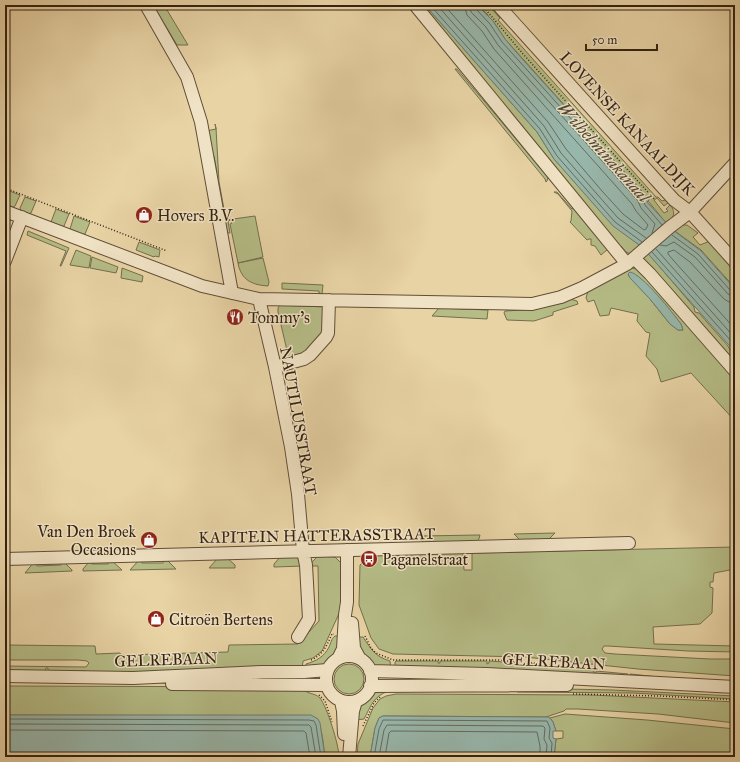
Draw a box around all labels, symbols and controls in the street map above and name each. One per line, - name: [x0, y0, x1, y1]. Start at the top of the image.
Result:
- scale bar: [586, 26, 657, 52]
- text: 50 m: [592, 33, 617, 47]
- street label: LOVENSE KANAALDIJK: [555, 47, 700, 200]
- water label: Wilhelminakanaal: [553, 98, 655, 208]
- shop icon: Hovers B.V.: [134, 205, 154, 225]
- place label: Hovers B.V.: [157, 206, 234, 225]
- restaurant icon: Tommy's: [225, 307, 245, 327]
- place label: Tommy's: [248, 308, 310, 327]
- street label: NAUTILUSSTRAAT: [276, 345, 321, 497]
- place label: Van Den Broek Occasions: [36, 522, 137, 559]
- street label: KAPITEIN HATTERASSTRAAT: [198, 524, 436, 547]
- shop icon: Van Den Broek Occasions: [139, 530, 159, 550]
- bus stop icon: Paganelstraat: [359, 549, 379, 569]
- place label: Paganelstraat: [382, 550, 469, 570]
- shop icon: Citroën Bertens: [146, 609, 166, 629]
- place label: Citroën Bertens: [169, 610, 273, 629]
- street label: GELREBAAN: [114, 648, 218, 671]
- street label: GELREBAAN: [502, 649, 607, 674]

